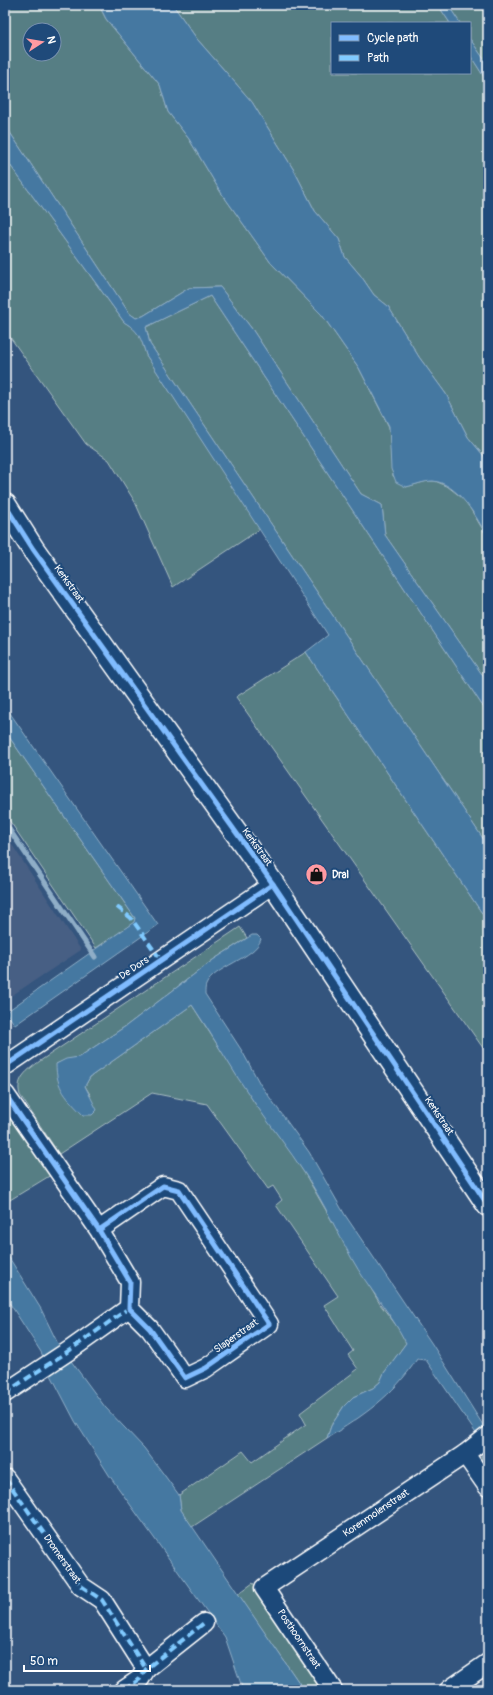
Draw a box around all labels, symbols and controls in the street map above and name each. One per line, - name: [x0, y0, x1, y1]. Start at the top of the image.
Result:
- north arrow: [22, 22, 62, 62]
- legend: [331, 22, 471, 74]
- text: Cycle path: [367, 31, 419, 46]
- text: N: [44, 35, 59, 46]
- text: Path: [367, 51, 389, 66]
- street label: Kerkstraat: [51, 563, 87, 606]
- street label: Kerkstraat: [239, 826, 275, 869]
- shop icon: Dral: [304, 862, 330, 888]
- place label: Dral: [332, 869, 349, 881]
- street label: De Dors: [117, 953, 151, 982]
- street label: Kerkstraat: [422, 1094, 457, 1138]
- street label: Slaperstraat: [212, 1316, 261, 1356]
- street label: Korenmolenstraat: [341, 1486, 412, 1540]
- street label: Dromerstraat: [41, 1532, 84, 1587]
- street label: Posthoornstraat: [275, 1607, 324, 1672]
- scale bar: [24, 1647, 150, 1673]
- text: 50 m: [30, 1654, 58, 1669]

